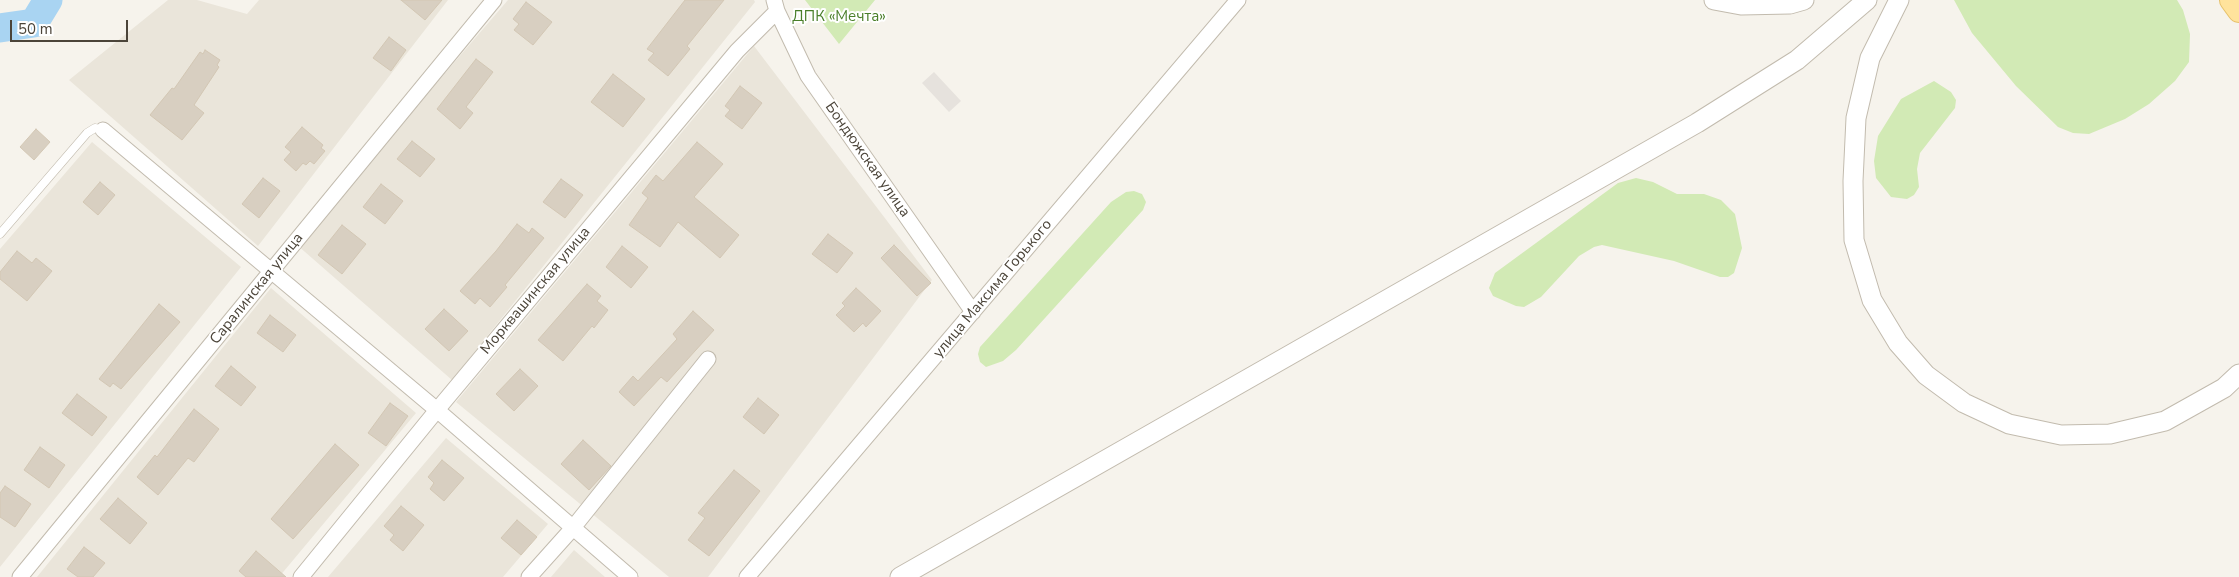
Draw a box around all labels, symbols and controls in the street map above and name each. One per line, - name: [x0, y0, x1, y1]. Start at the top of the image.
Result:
- park label: ДПК «Мечта»: [792, 8, 886, 26]
- scale bar: [12, 10, 130, 42]
- text: 50 m: [18, 19, 53, 39]
- street label: Бондюжская улица: [821, 99, 913, 221]
- street label: улица Максима Горького: [930, 216, 1056, 362]
- street label: Морквашинская улица: [477, 224, 595, 358]
- street label: Саралинская улица: [207, 230, 307, 348]

